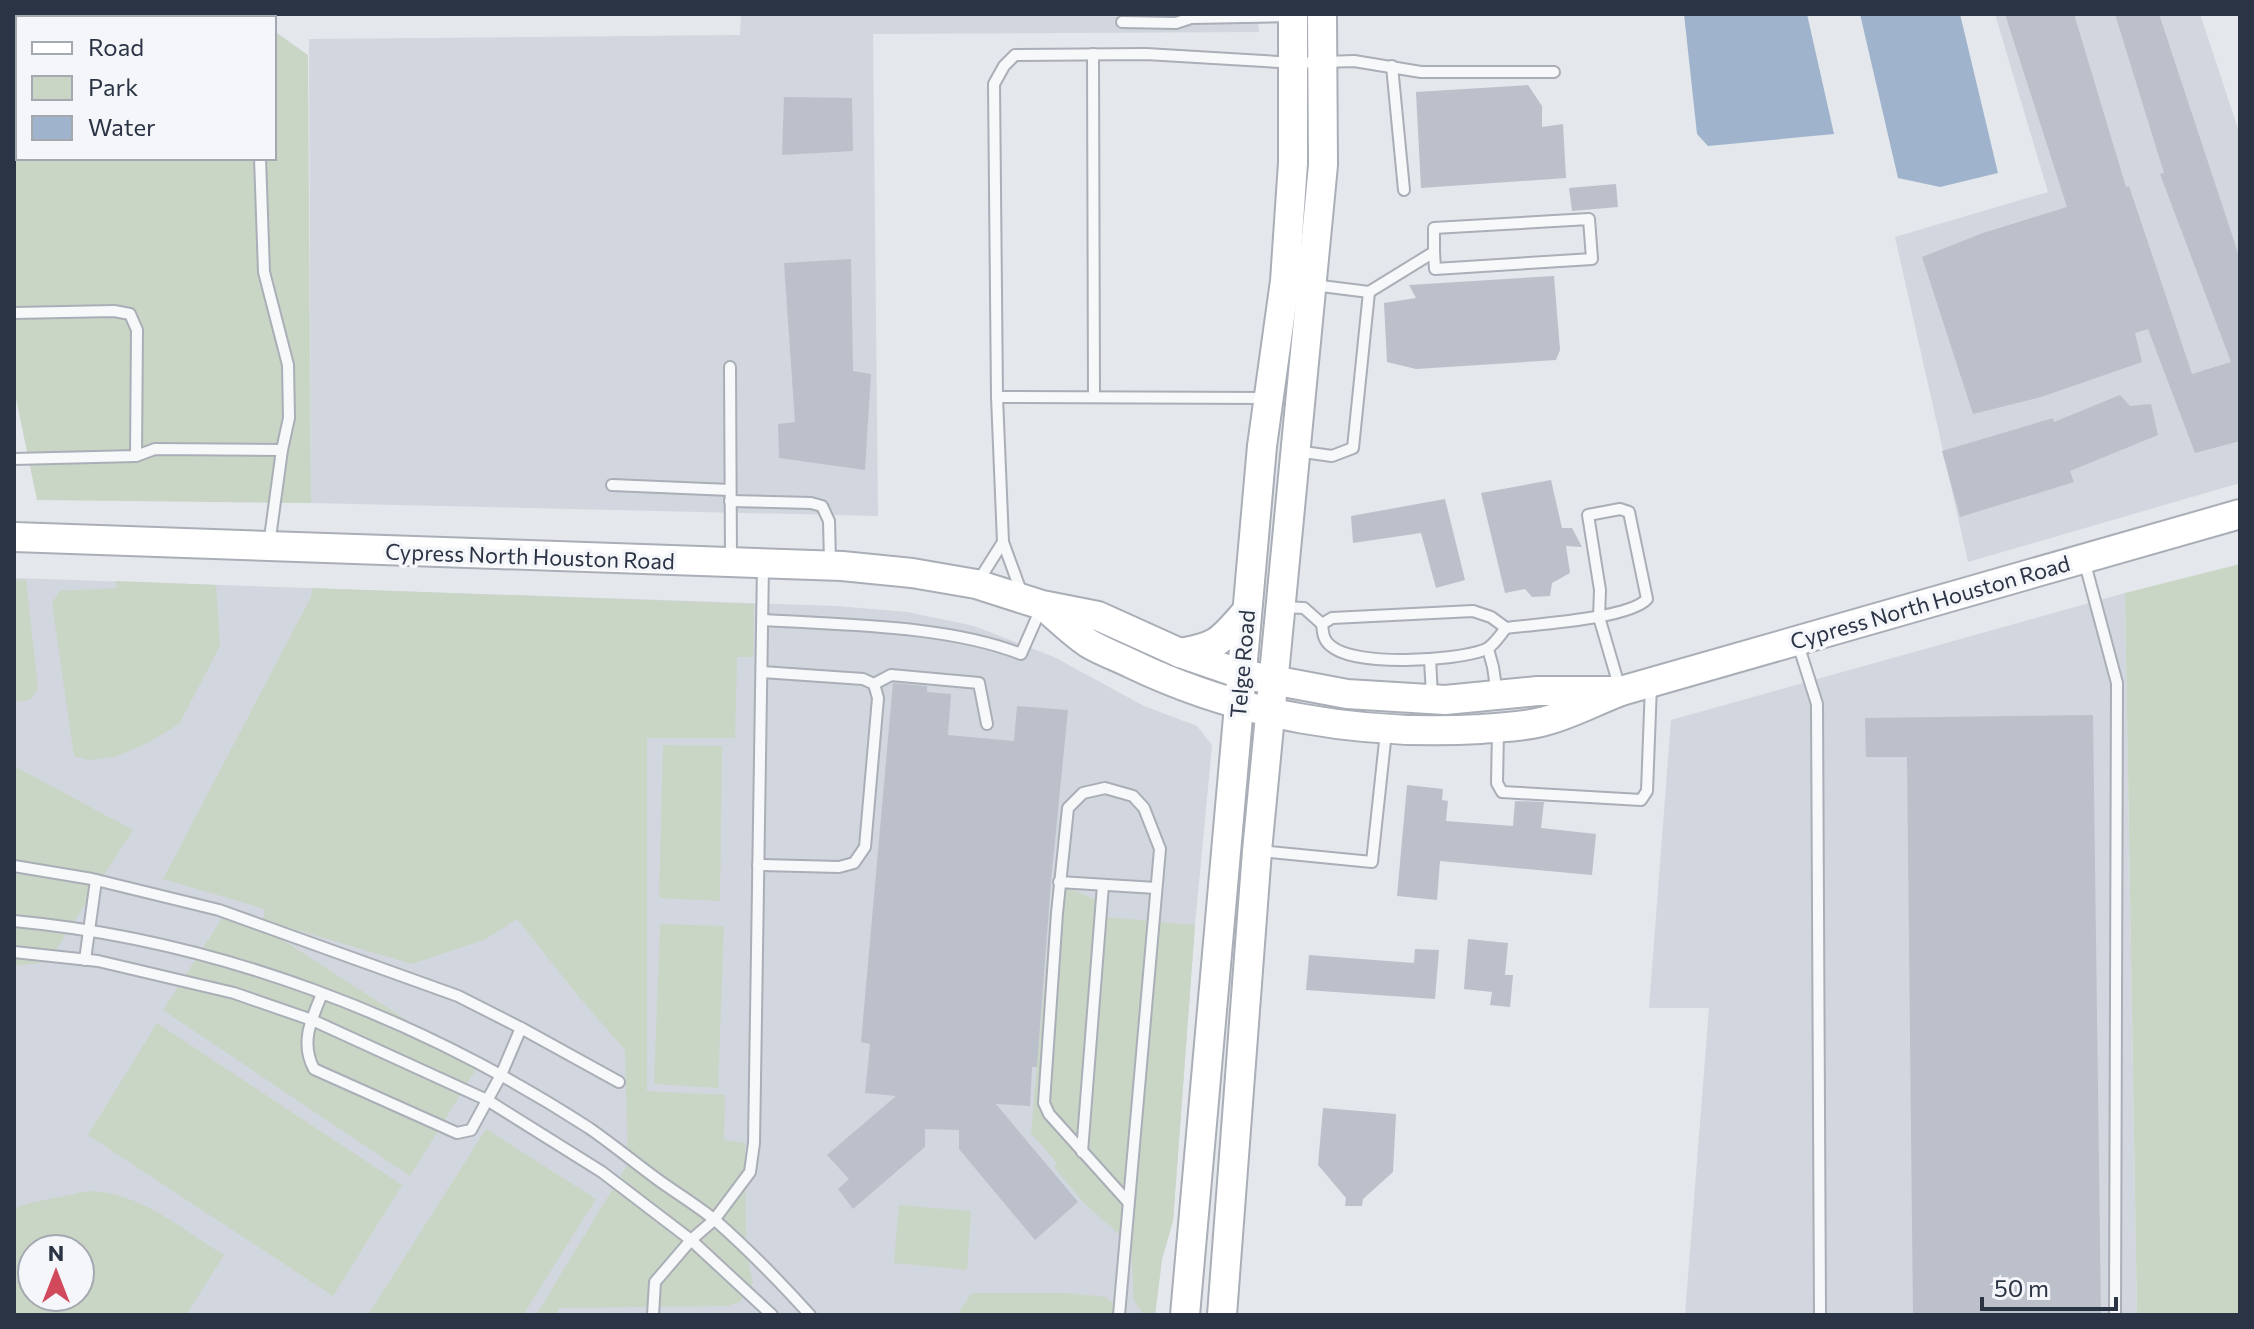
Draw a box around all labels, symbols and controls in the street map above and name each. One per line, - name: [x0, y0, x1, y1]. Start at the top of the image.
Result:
- legend: [16, 16, 276, 160]
- text: Road: [88, 32, 144, 61]
- text: Park: [88, 72, 138, 101]
- text: Water: [88, 112, 156, 141]
- street label: Cypress North Houston Road: [385, 537, 675, 575]
- street label: Cypress North Houston Road: [1787, 549, 2073, 655]
- street label: Telge Road: [1224, 609, 1260, 719]
- north arrow: [16, 1233, 96, 1313]
- text: N: [48, 1239, 64, 1266]
- scale bar: [1982, 1261, 2116, 1311]
- text: 50 m: [1994, 1273, 2049, 1302]

